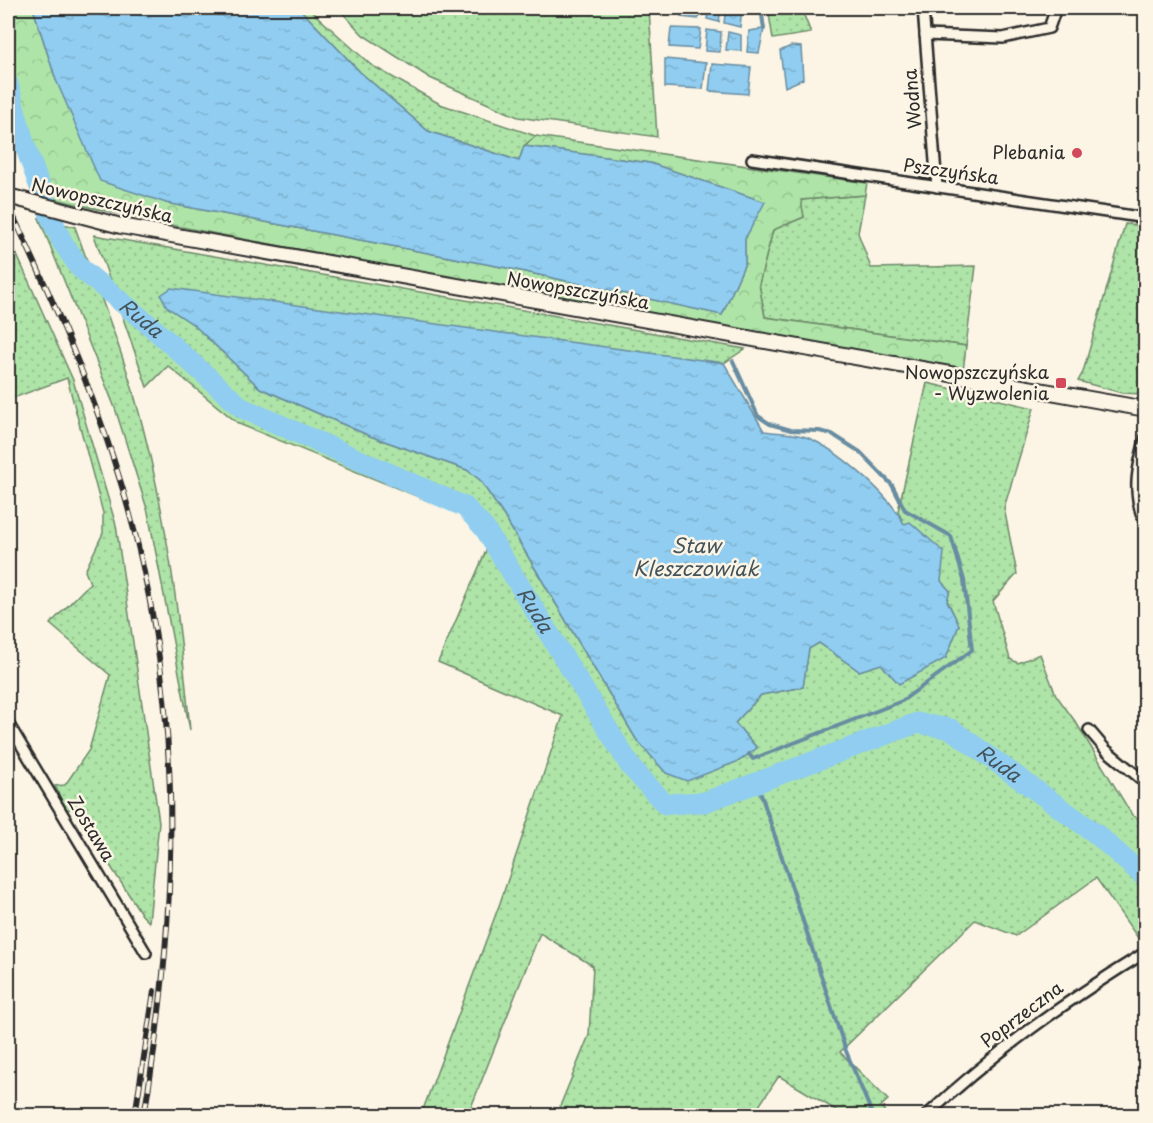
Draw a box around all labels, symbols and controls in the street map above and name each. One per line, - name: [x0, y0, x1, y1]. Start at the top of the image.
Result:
- street label: Wodna: [895, 67, 928, 130]
- place label: Plebania: [992, 138, 1065, 165]
- marker: Plebania: [1070, 146, 1084, 160]
- street label: Pszczyńska: [902, 150, 1002, 191]
- street label: Nowopszczyńska: [29, 170, 176, 229]
- street label: Nowopszczyńska: [505, 264, 652, 315]
- water label: Ruda: [113, 290, 171, 345]
- place label: Nowopszczyńska - Wyzwolenia: [905, 358, 1050, 406]
- marker: Nowopszczyńska - Wyzwolenia: [1054, 376, 1068, 390]
- water label: Staw Kleszczowiak: [633, 530, 760, 583]
- water label: Ruda: [510, 581, 562, 639]
- water label: Ruda: [971, 736, 1029, 790]
- street label: Zostawa: [62, 790, 123, 867]
- street label: Poprzeczna: [974, 973, 1069, 1054]

